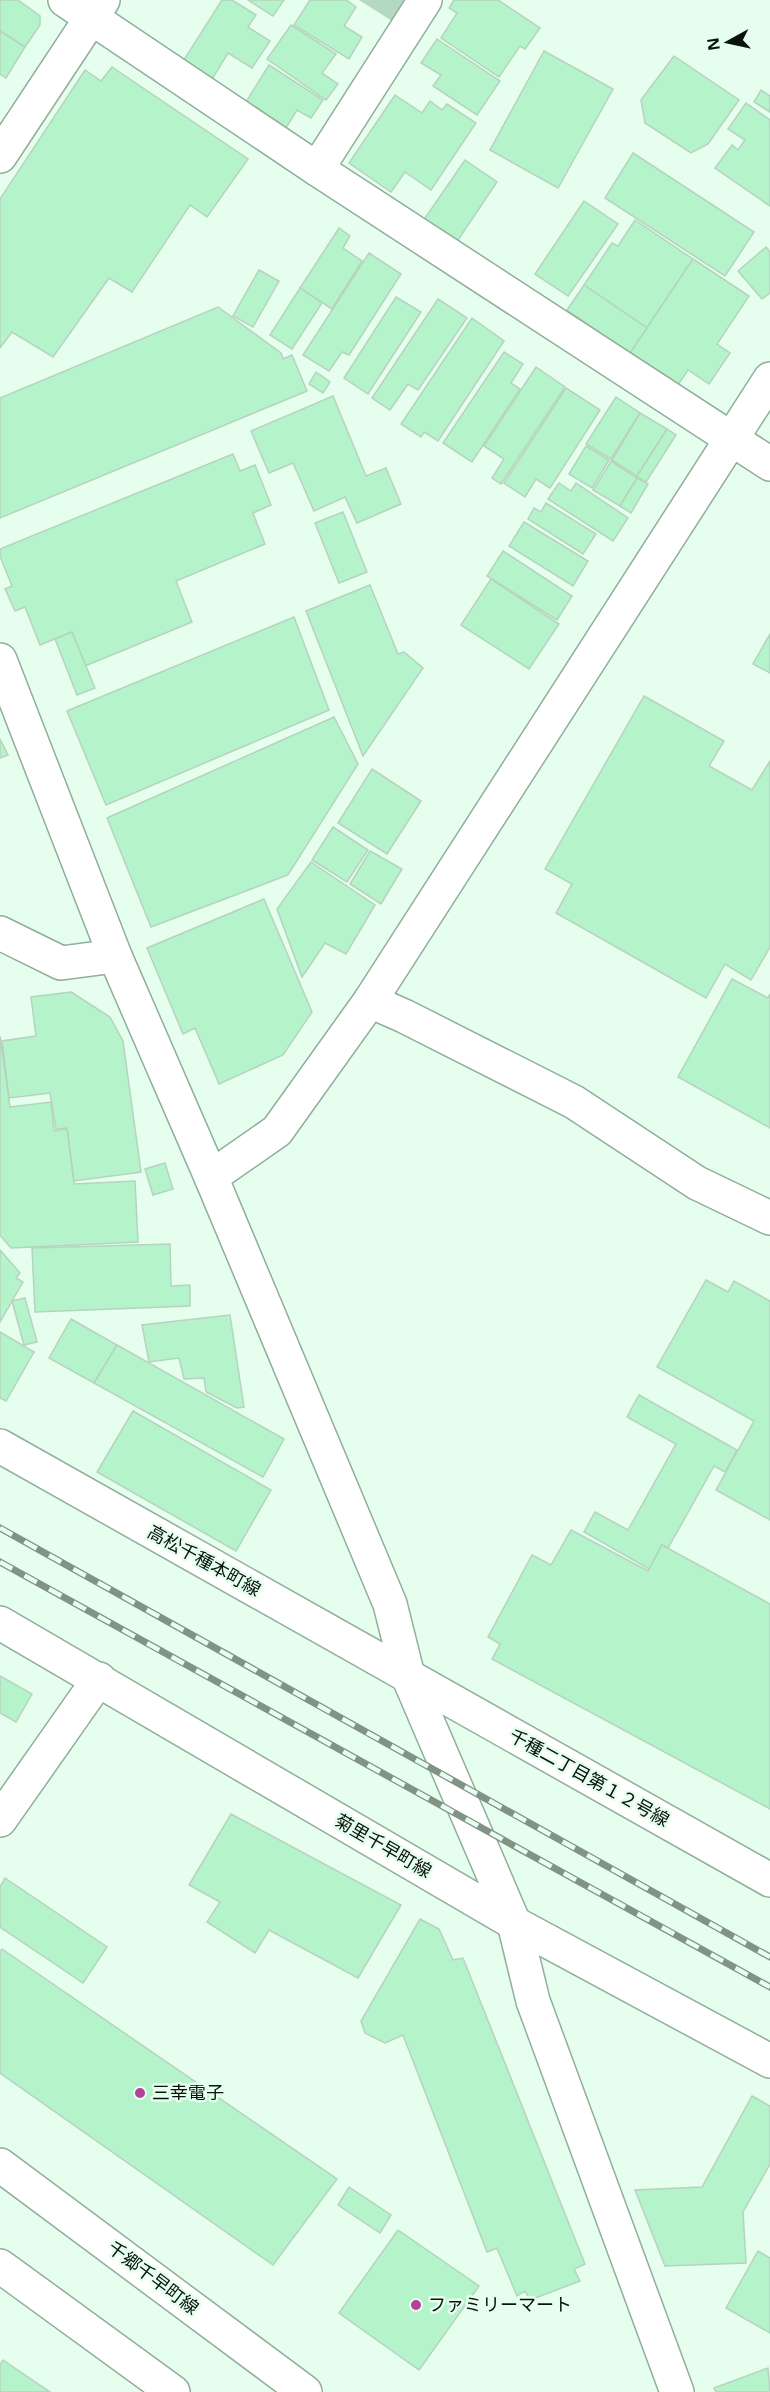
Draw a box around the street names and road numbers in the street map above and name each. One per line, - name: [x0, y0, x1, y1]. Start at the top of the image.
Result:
- street label: 高松千種本町線: [144, 1519, 265, 1601]
- street label: 千種二丁目第１２号線: [505, 1723, 674, 1831]
- street label: 菊里千早町線: [331, 1808, 436, 1883]
- street label: 千郷千早町線: [103, 2235, 204, 2319]

